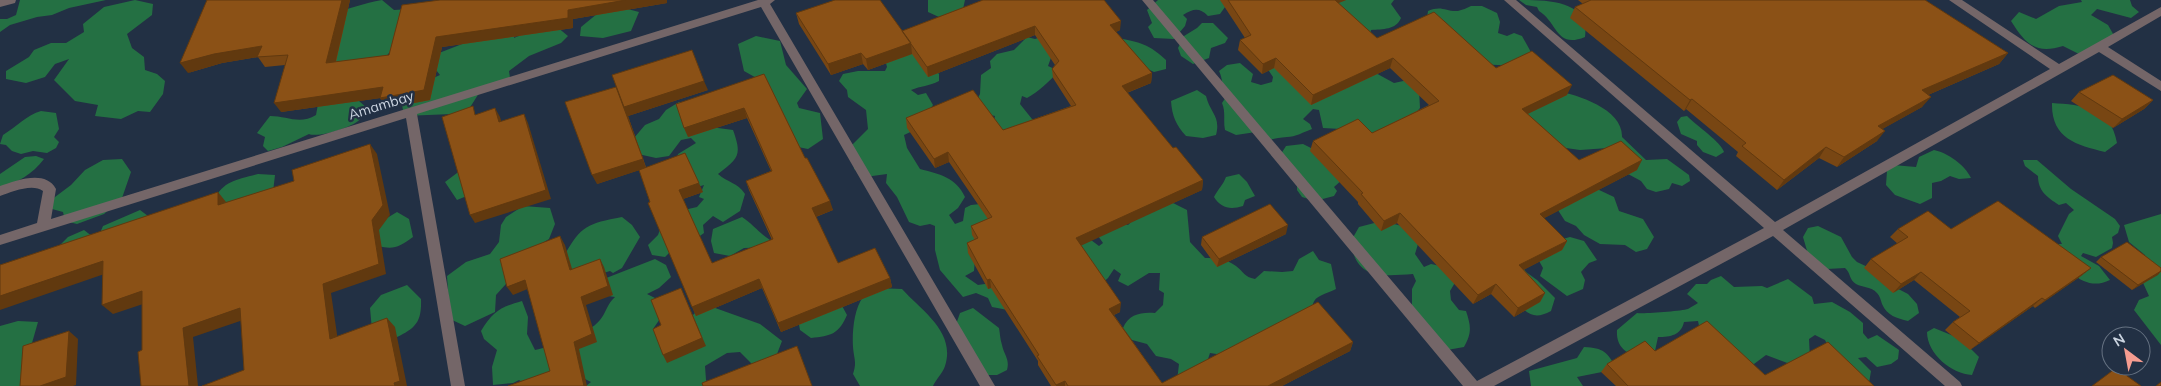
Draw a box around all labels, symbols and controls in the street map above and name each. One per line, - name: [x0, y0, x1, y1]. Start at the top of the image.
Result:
- street label: Amambay: [346, 86, 416, 123]
- north arrow: [2101, 326, 2151, 376]
- text: N: [2110, 330, 2128, 350]

